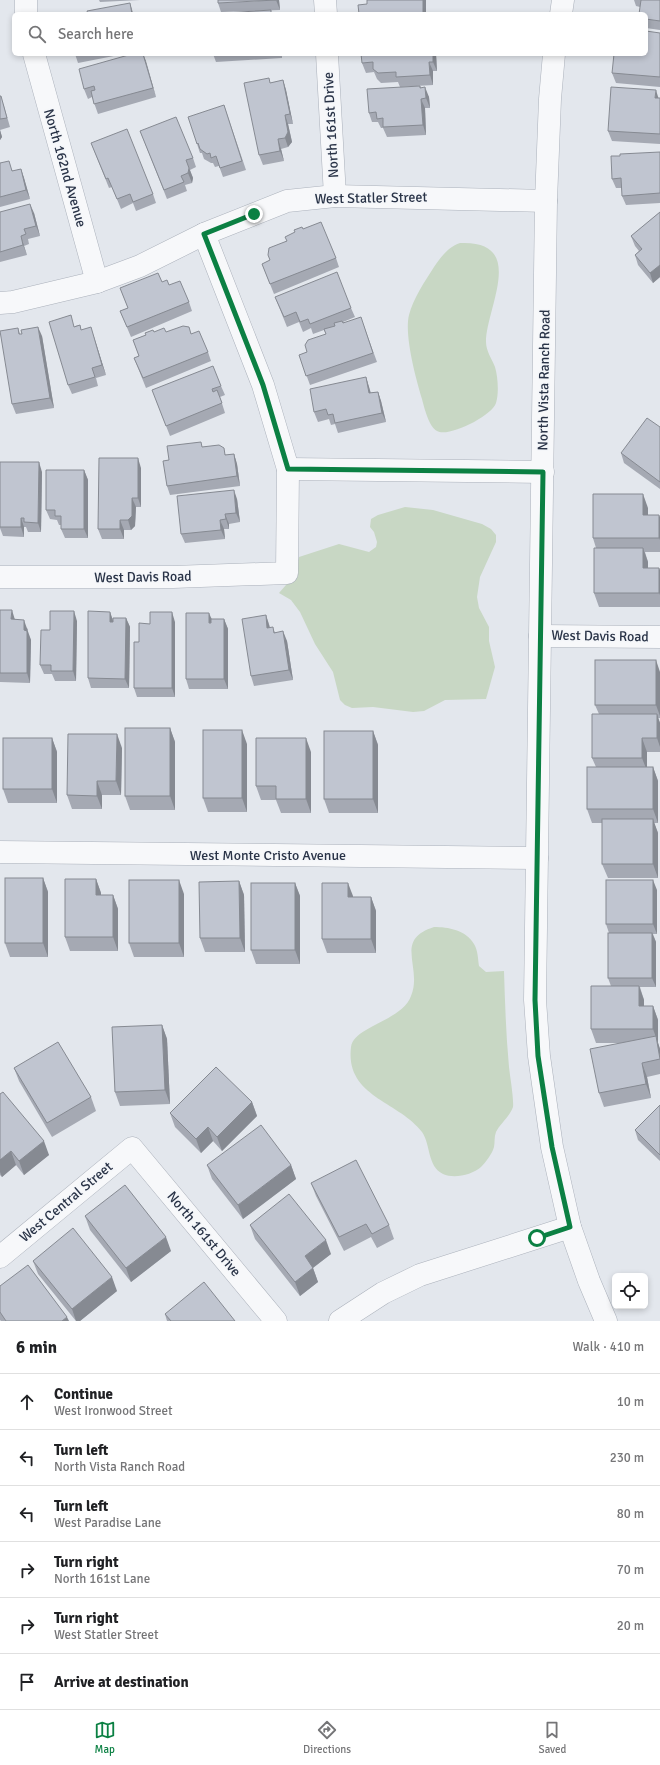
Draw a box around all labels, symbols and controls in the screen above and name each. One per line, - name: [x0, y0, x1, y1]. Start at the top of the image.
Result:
- search box: [12, 12, 648, 56]
- icon: search: [26, 23, 48, 45]
- text: Search here: [58, 25, 134, 43]
- street label: North 161st Drive: [320, 72, 342, 178]
- street label: North 162nd Avenue: [40, 107, 90, 229]
- street label: West Statler Street: [315, 189, 428, 207]
- route end: [245, 205, 263, 223]
- street label: North Vista Ranch Road: [534, 309, 554, 451]
- street label: West Davis Road: [94, 568, 192, 586]
- street label: West Davis Road: [551, 627, 649, 645]
- street label: West Monte Cristo Avenue: [190, 847, 346, 864]
- street label: West Central Street: [16, 1158, 116, 1246]
- street label: North 161st Drive: [163, 1188, 245, 1280]
- route start: [528, 1229, 546, 1247]
- map controls: [612, 1273, 648, 1309]
- button: locate: [612, 1273, 648, 1309]
- text: 6 min: [16, 1337, 57, 1358]
- text: Walk · 410 m: [573, 1339, 644, 1355]
- text: Continue: [54, 1385, 113, 1403]
- icon: ahead: [16, 1391, 38, 1413]
- text: 10 m: [617, 1394, 644, 1410]
- text: West Ironwood Street: [54, 1403, 173, 1419]
- text: Turn left: [54, 1441, 108, 1459]
- icon: left: [16, 1447, 38, 1469]
- text: 230 m: [610, 1450, 644, 1466]
- text: North Vista Ranch Road: [54, 1459, 185, 1475]
- text: Turn left: [54, 1497, 108, 1515]
- icon: left: [16, 1503, 38, 1525]
- text: 80 m: [617, 1506, 644, 1522]
- text: West Paradise Lane: [54, 1515, 161, 1531]
- text: Turn right: [54, 1553, 119, 1571]
- icon: right: [16, 1559, 38, 1581]
- text: 70 m: [617, 1562, 644, 1578]
- text: North 161st Lane: [54, 1571, 150, 1587]
- text: Turn right: [54, 1609, 119, 1627]
- icon: right: [16, 1615, 38, 1637]
- text: 20 m: [617, 1618, 644, 1634]
- text: West Statler Street: [54, 1627, 159, 1643]
- icon: arrive: [16, 1671, 38, 1693]
- text: Arrive at destination: [54, 1673, 189, 1691]
- tab: Map: [94, 1719, 116, 1756]
- tab: Directions: [303, 1719, 351, 1756]
- tab: Saved: [539, 1719, 566, 1756]

